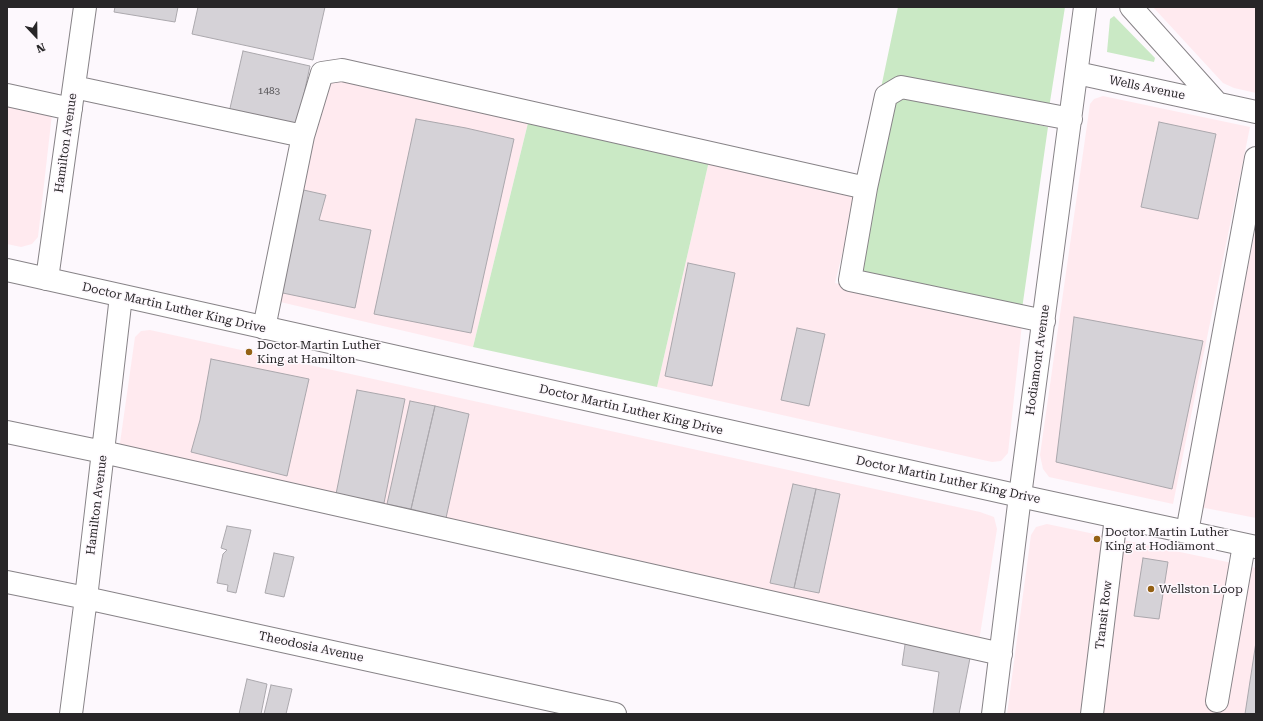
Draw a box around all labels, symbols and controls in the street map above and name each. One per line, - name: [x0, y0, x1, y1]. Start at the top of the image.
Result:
- north arrow: [16, 16, 56, 56]
- text: N: [34, 40, 47, 55]
- street label: Wells Avenue: [1108, 73, 1186, 103]
- house number: 1483: [258, 85, 280, 97]
- street label: Hamilton Avenue: [52, 92, 80, 194]
- street label: Doctor Martin Luther King Drive: [81, 280, 267, 336]
- street label: Hodiamont Avenue: [1023, 304, 1053, 416]
- place label: Doctor Martin Luther King at Hamilton: [257, 338, 381, 366]
- marker: Doctor Martin Luther King at Hamilton: [244, 347, 254, 357]
- street label: Doctor Martin Luther King Drive: [538, 382, 724, 438]
- street label: Doctor Martin Luther King Drive: [854, 453, 1042, 507]
- street label: Hamilton Avenue: [84, 454, 110, 556]
- place label: Doctor Martin Luther King at Hodiamont: [1105, 525, 1229, 553]
- marker: Doctor Martin Luther King at Hodiamont: [1092, 534, 1102, 544]
- street label: Transit Row: [1093, 580, 1115, 650]
- place label: Wellston Loop: [1159, 582, 1243, 596]
- marker: Wellston Loop: [1146, 584, 1156, 594]
- street label: Theodosia Avenue: [257, 629, 365, 665]

